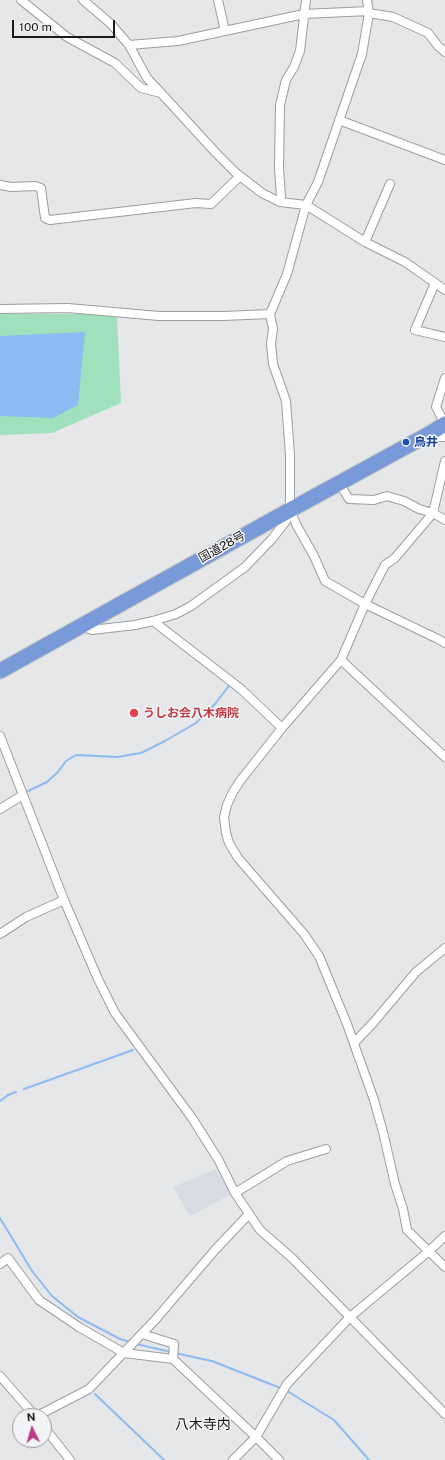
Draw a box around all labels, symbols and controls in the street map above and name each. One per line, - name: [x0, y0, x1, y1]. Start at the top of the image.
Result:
- scale bar: [14, 12, 117, 38]
- text: 100 m: [19, 20, 52, 34]
- place label: 鳥井: [414, 435, 438, 449]
- marker: 鳥井: [401, 437, 411, 447]
- street label: 国道28号: [196, 528, 248, 566]
- place label: うしお会八木病院: [143, 706, 239, 720]
- marker: うしお会八木病院: [128, 707, 140, 719]
- north arrow: [12, 1408, 52, 1448]
- text: N: [26, 1411, 36, 1423]
- district label: 八木寺内: [175, 1417, 231, 1433]

